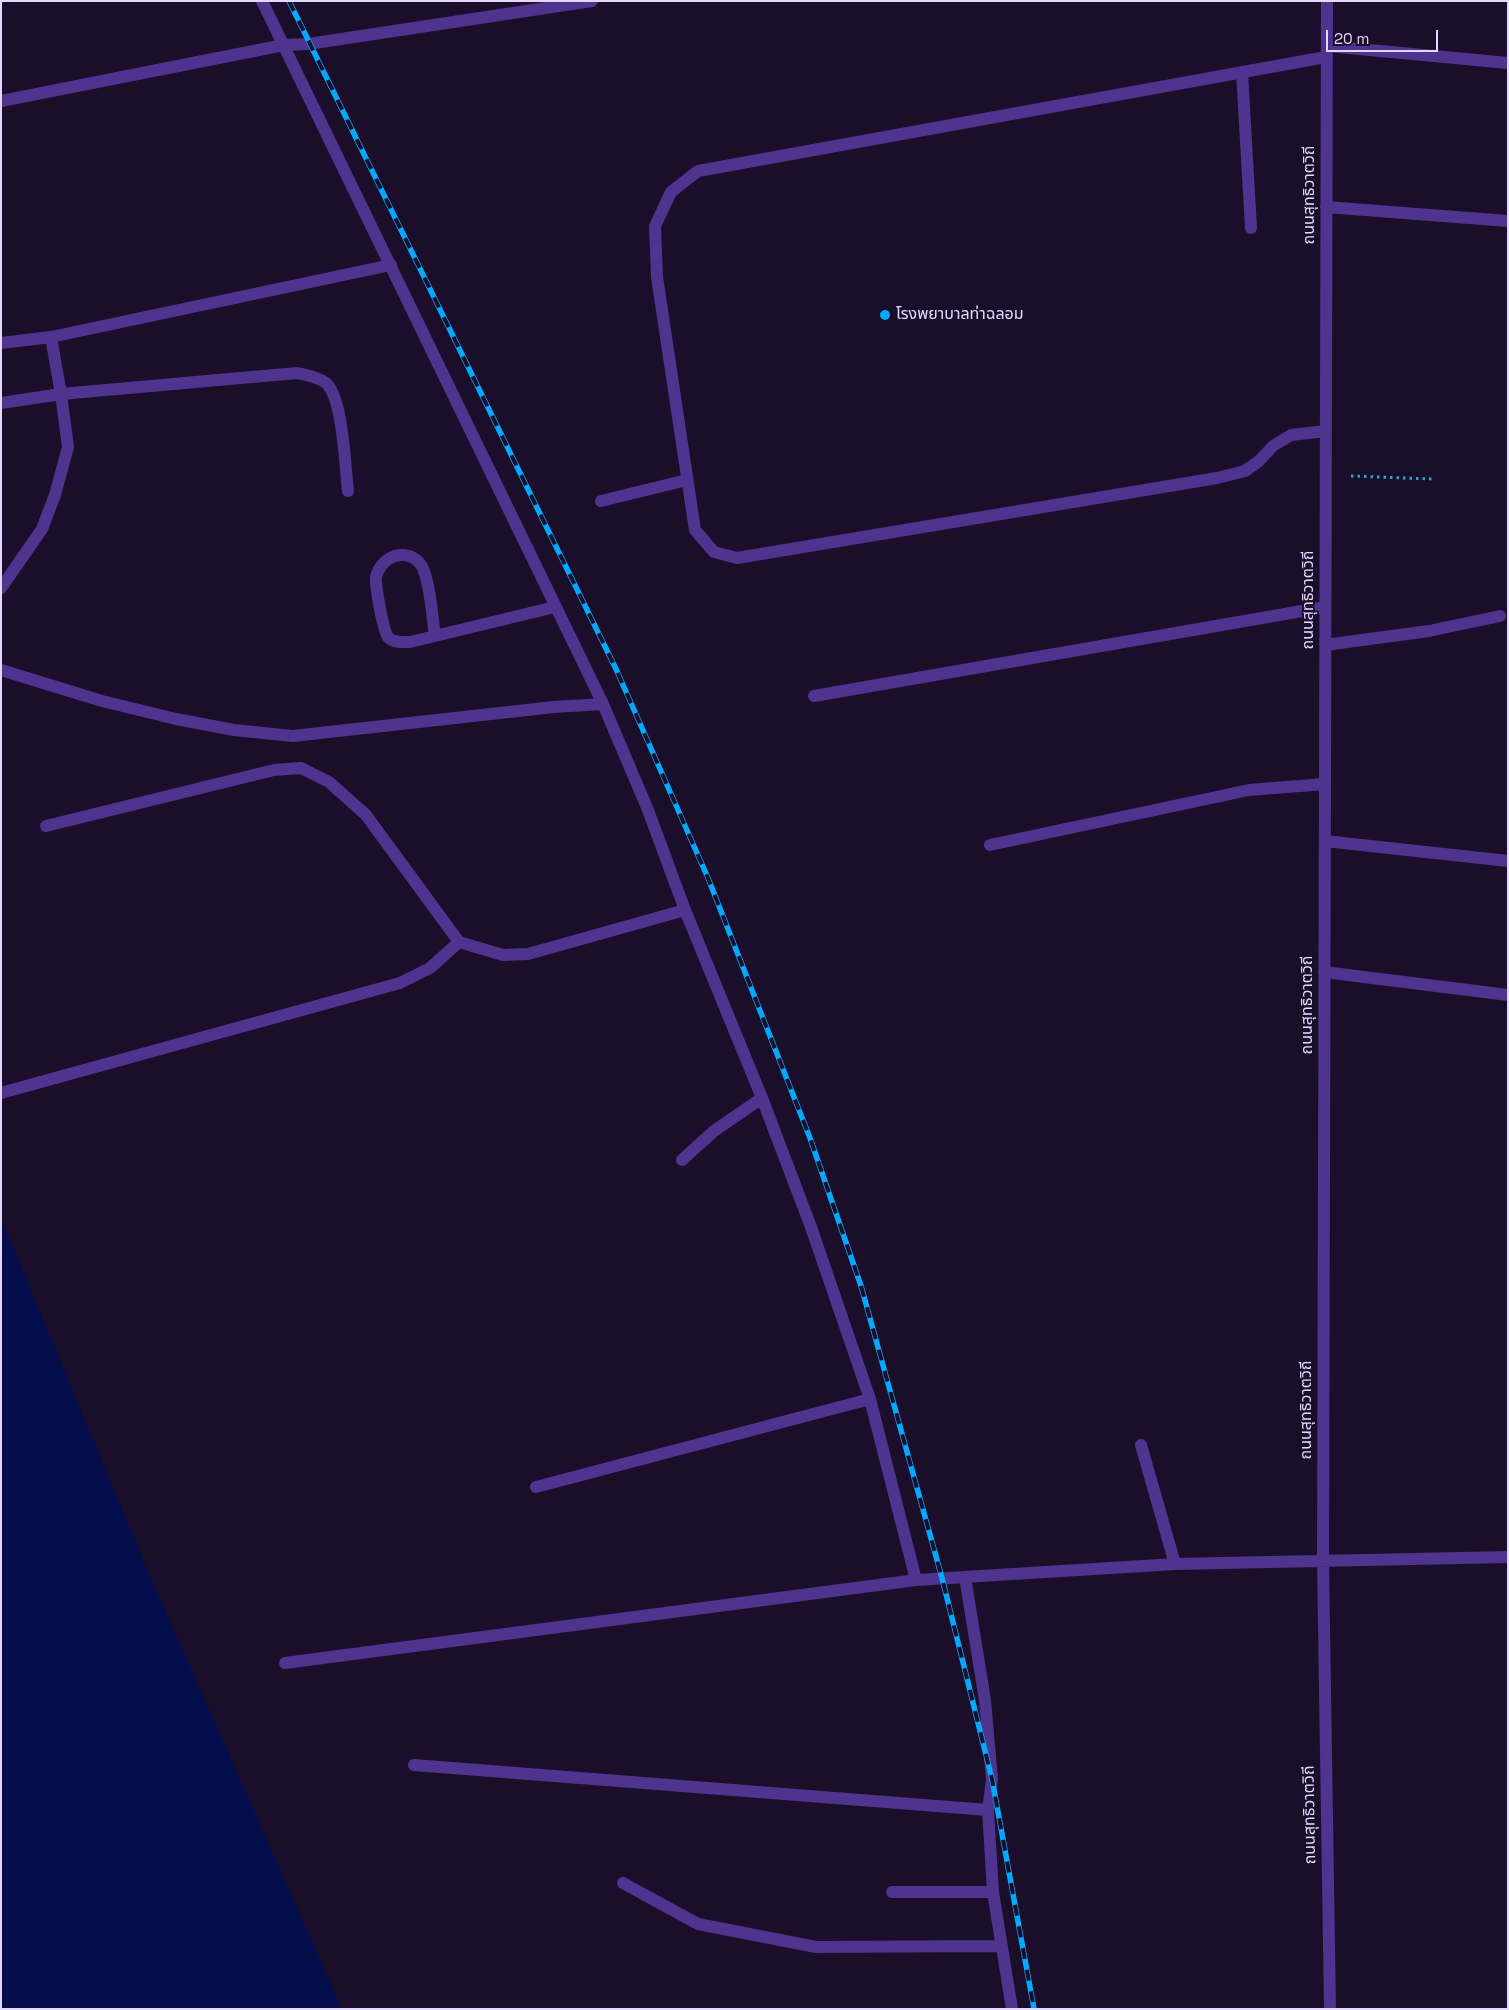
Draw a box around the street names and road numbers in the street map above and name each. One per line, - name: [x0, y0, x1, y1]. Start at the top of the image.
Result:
- street label: ถนนสุทธิวาตวิถี: [1300, 146, 1320, 244]
- street label: ถนนสุทธิวาตวิถี: [1299, 551, 1319, 649]
- street label: ถนนสุทธิวาตวิถี: [1298, 956, 1318, 1054]
- street label: ถนนสุทธิวาตวิถี: [1297, 1361, 1317, 1459]
- street label: ถนนสุทธิวาตวิถี: [1300, 1765, 1320, 1865]

